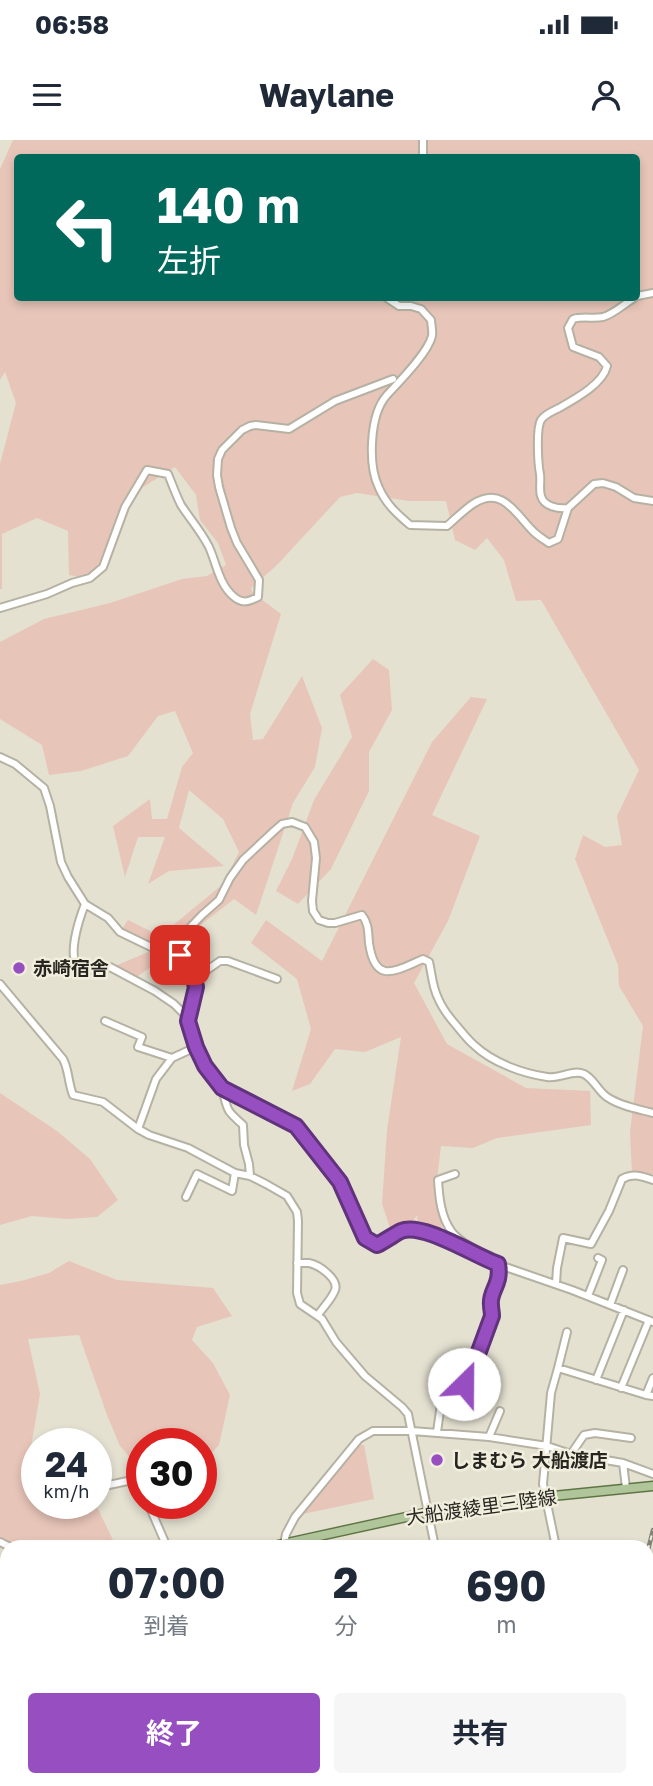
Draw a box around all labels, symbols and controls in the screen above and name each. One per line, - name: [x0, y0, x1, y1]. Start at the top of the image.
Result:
- text: 06:58: [35, 9, 109, 40]
- icon: menu: [28, 76, 66, 114]
- text: Waylane: [259, 76, 394, 114]
- icon: person: [587, 76, 625, 114]
- text: 140 m: [157, 175, 300, 234]
- icon: left: [42, 182, 133, 273]
- text: 左折: [157, 241, 221, 279]
- pin: [150, 925, 210, 985]
- icon: arrive: [161, 936, 199, 974]
- place label: 赤崎宿舎: [33, 956, 109, 979]
- marker: 赤崎宿舎: [11, 960, 27, 976]
- position arrow: [427, 1347, 501, 1421]
- speed limit sign: 30: [126, 1428, 217, 1519]
- text: 24: [45, 1443, 88, 1485]
- place label: しまむら 大船渡店: [451, 1448, 608, 1471]
- marker: しまむら 大船渡店: [429, 1452, 445, 1468]
- text: km/h: [44, 1480, 89, 1502]
- street label: 大船渡綾里三陸線: [404, 1485, 558, 1528]
- text: 07:00: [107, 1557, 226, 1607]
- text: 2: [333, 1557, 359, 1607]
- text: 690: [466, 1560, 547, 1610]
- text: m: [496, 1610, 516, 1638]
- text: 到着: [143, 1611, 189, 1639]
- text: 分: [334, 1611, 357, 1639]
- button: 終了: [28, 1693, 320, 1773]
- button: 共有: [334, 1693, 626, 1773]

